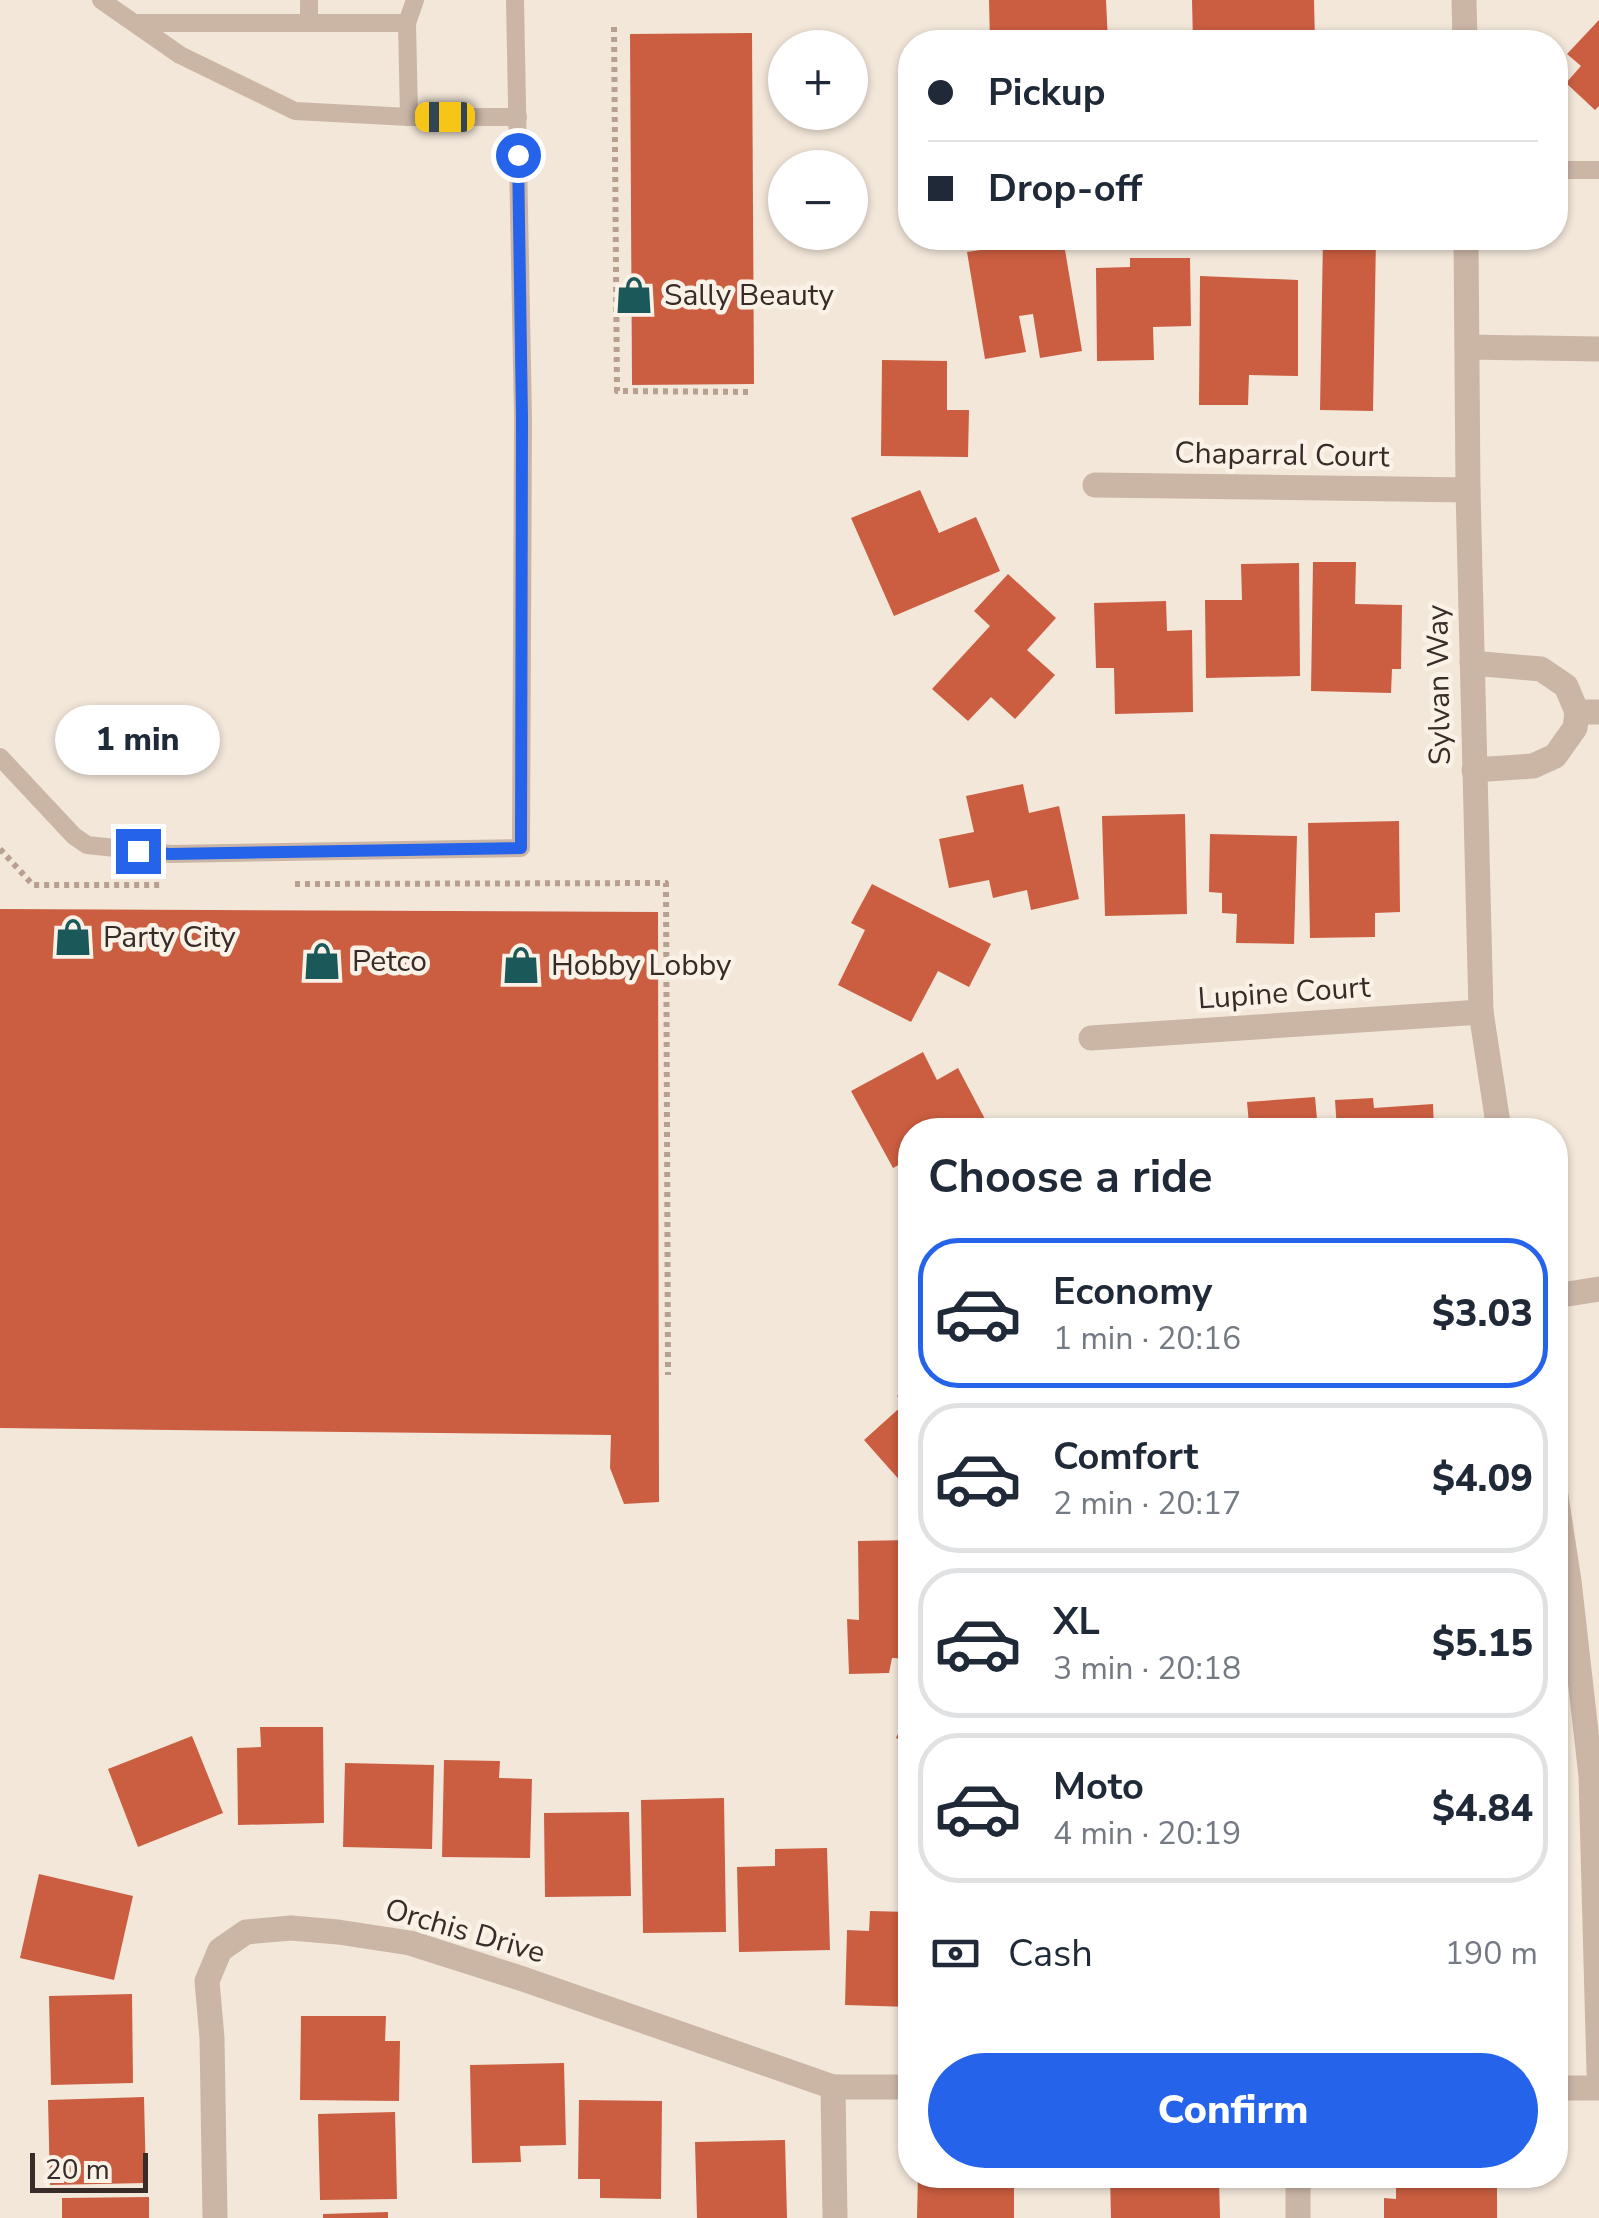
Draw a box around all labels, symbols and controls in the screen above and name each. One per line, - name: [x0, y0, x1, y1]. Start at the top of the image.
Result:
- map controls: [768, 30, 868, 250]
- button: +: [768, 30, 868, 130]
- text: Pickup: [988, 67, 1106, 118]
- car: [415, 102, 475, 132]
- route start: [496, 133, 541, 178]
- button: −: [768, 150, 868, 250]
- text: Drop-off: [988, 163, 1142, 214]
- shop icon: Sally Beauty: [613, 274, 655, 316]
- place label: Sally Beauty: [664, 275, 835, 316]
- street label: Chaparral Court: [1174, 433, 1390, 477]
- street label: Sylvan Way: [1417, 604, 1461, 766]
- callout: 1 min: [56, 706, 220, 776]
- text: 1 min: [95, 718, 180, 761]
- route end: [116, 829, 161, 874]
- shop icon: Party City: [52, 916, 94, 958]
- place label: Party City: [103, 917, 236, 958]
- shop icon: Petco: [301, 940, 343, 982]
- place label: Petco: [352, 941, 427, 982]
- shop icon: Hobby Lobby: [500, 944, 542, 986]
- place label: Hobby Lobby: [551, 945, 732, 986]
- street label: Lupine Court: [1196, 966, 1372, 1019]
- text: Choose a ride: [928, 1147, 1213, 1208]
- text: Economy: [1053, 1266, 1212, 1317]
- icon: car: [933, 1268, 1023, 1358]
- text: $3.03: [1432, 1288, 1533, 1339]
- text: 1 min · 20:16: [1053, 1317, 1241, 1360]
- text: Comfort: [1053, 1431, 1198, 1482]
- icon: car: [933, 1433, 1023, 1523]
- text: $4.09: [1432, 1453, 1533, 1504]
- text: 2 min · 20:17: [1053, 1482, 1241, 1525]
- text: XL: [1053, 1596, 1100, 1647]
- icon: car: [933, 1598, 1023, 1688]
- text: $5.15: [1432, 1618, 1533, 1669]
- text: 3 min · 20:18: [1053, 1647, 1241, 1690]
- text: Moto: [1053, 1761, 1144, 1812]
- icon: car: [933, 1763, 1023, 1853]
- text: $4.84: [1432, 1783, 1533, 1834]
- text: 4 min · 20:19: [1053, 1812, 1241, 1855]
- street label: Orchis Drive: [380, 1889, 550, 1973]
- icon: cash: [928, 1926, 983, 1981]
- text: Cash: [1008, 1928, 1093, 1979]
- text: 190 m: [1445, 1932, 1538, 1975]
- button: Confirm: [928, 2053, 1538, 2168]
- scale bar: [30, 2148, 148, 2192]
- text: 20 m: [45, 2151, 110, 2189]

